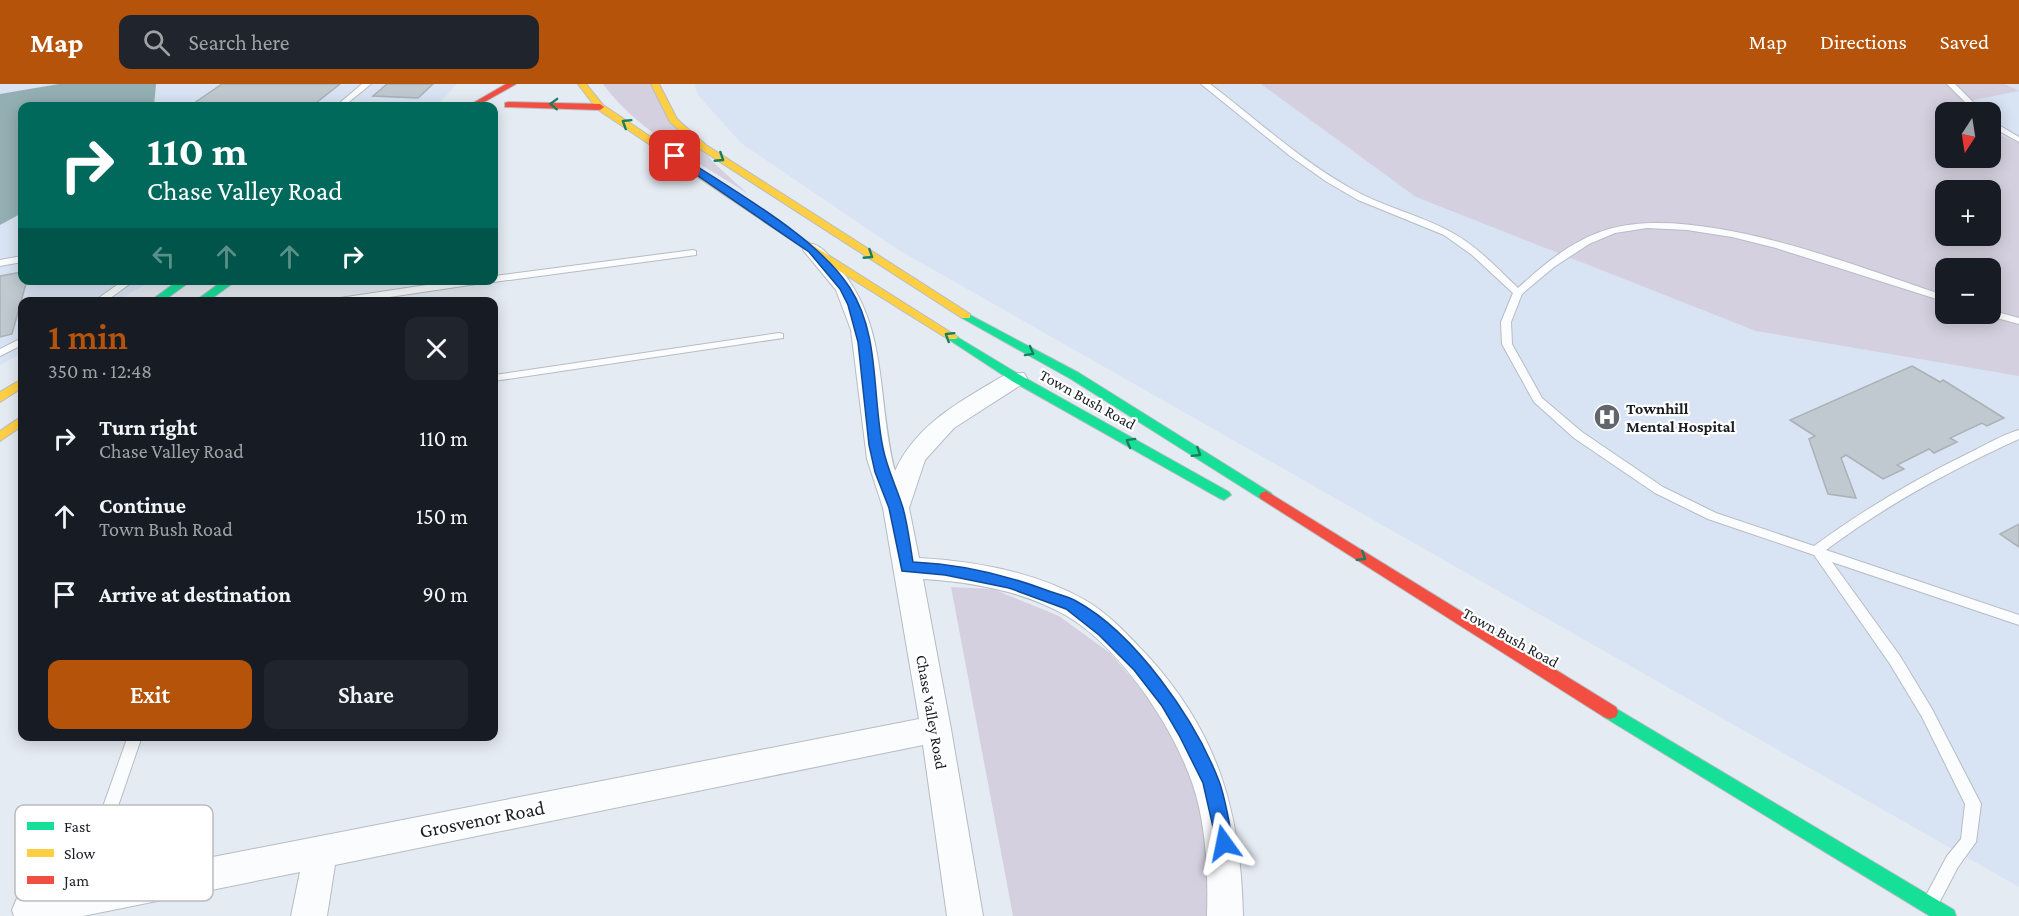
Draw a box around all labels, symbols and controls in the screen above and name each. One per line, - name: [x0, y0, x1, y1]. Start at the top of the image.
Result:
- search box: [119, 15, 539, 69]
- icon: search: [140, 26, 173, 59]
- text: Map: [30, 27, 83, 58]
- text: Search here: [188, 30, 289, 55]
- text: Map: [1749, 30, 1787, 54]
- text: Directions: [1820, 30, 1907, 54]
- text: Saved: [1940, 30, 1989, 54]
- one-way arrow: [550, 98, 559, 110]
- north arrow: [1935, 102, 2001, 168]
- map controls: [1935, 102, 2001, 324]
- one-way arrow: [622, 118, 632, 130]
- icon: right: [48, 126, 126, 204]
- text: 110 m: [147, 127, 248, 174]
- pin: [649, 130, 700, 181]
- icon: arrive: [658, 139, 691, 172]
- one-way arrow: [713, 151, 724, 162]
- text: Chase Valley Road: [147, 176, 342, 206]
- button: +: [1935, 180, 2001, 246]
- icon: left: [147, 240, 180, 273]
- icon: ahead: [210, 240, 243, 273]
- icon: ahead: [273, 240, 306, 273]
- icon: right: [336, 240, 369, 273]
- one-way arrow: [863, 248, 874, 259]
- button: −: [1935, 258, 2001, 324]
- text: 1 min: [48, 317, 128, 357]
- button: close: [405, 317, 468, 380]
- one-way arrow: [944, 332, 955, 343]
- one-way arrow: [1024, 345, 1034, 356]
- text: 350 m · 12:48: [48, 360, 152, 382]
- street label: Town Bush Road: [1037, 366, 1139, 433]
- place label: Townhill Mental Hospital: [1626, 400, 1736, 435]
- hospital icon: Townhill Mental Hospital: [1592, 402, 1622, 432]
- text: Turn right: [99, 415, 197, 440]
- icon: right: [48, 422, 81, 455]
- text: 110 m: [419, 426, 468, 451]
- one-way arrow: [1126, 438, 1136, 449]
- text: Chase Valley Road: [99, 440, 244, 462]
- one-way arrow: [1191, 445, 1201, 457]
- text: Continue: [99, 493, 186, 518]
- icon: ahead: [48, 500, 81, 533]
- text: 150 m: [416, 504, 468, 529]
- text: Town Bush Road: [99, 518, 233, 540]
- one-way arrow: [1356, 549, 1366, 561]
- icon: arrive: [48, 578, 81, 611]
- text: Arrive at destination: [99, 582, 291, 607]
- text: 90 m: [423, 582, 468, 607]
- street label: Town Bush Road: [1460, 604, 1562, 671]
- street label: Chase Valley Road: [912, 654, 950, 771]
- button: Exit: [48, 660, 252, 729]
- button: Share: [264, 660, 468, 729]
- street label: Grosvenor Road: [418, 796, 547, 842]
- legend: [15, 805, 213, 901]
- position arrow: [1192, 811, 1256, 875]
- text: Fast: [64, 818, 91, 835]
- text: Slow: [64, 845, 96, 862]
- text: Jam: [62, 872, 89, 890]

